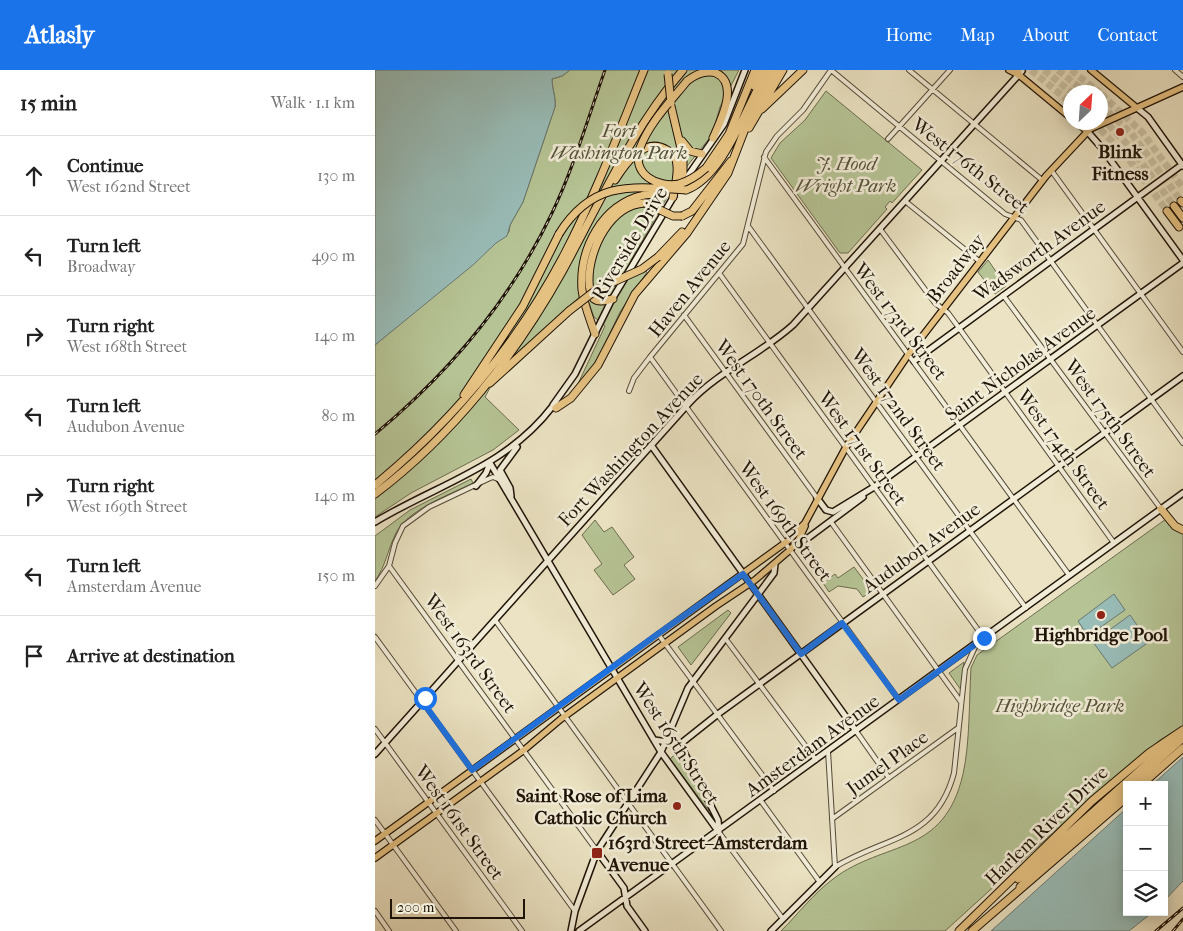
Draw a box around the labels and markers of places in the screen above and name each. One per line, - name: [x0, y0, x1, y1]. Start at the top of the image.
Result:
- marker: Blink Fitness: [1114, 126, 1126, 138]
- place label: Blink Fitness: [1091, 141, 1148, 185]
- marker: Highbridge Pool: [1095, 609, 1107, 621]
- place label: Highbridge Pool: [1034, 624, 1169, 646]
- place label: Saint Rose of Lima Catholic Church: [516, 785, 668, 829]
- marker: Saint Rose of Lima Catholic Church: [671, 800, 683, 812]
- place label: 163rd Street–Amsterdam Avenue: [607, 832, 808, 876]
- marker: 163rd Street–Amsterdam Avenue: [590, 846, 604, 860]

